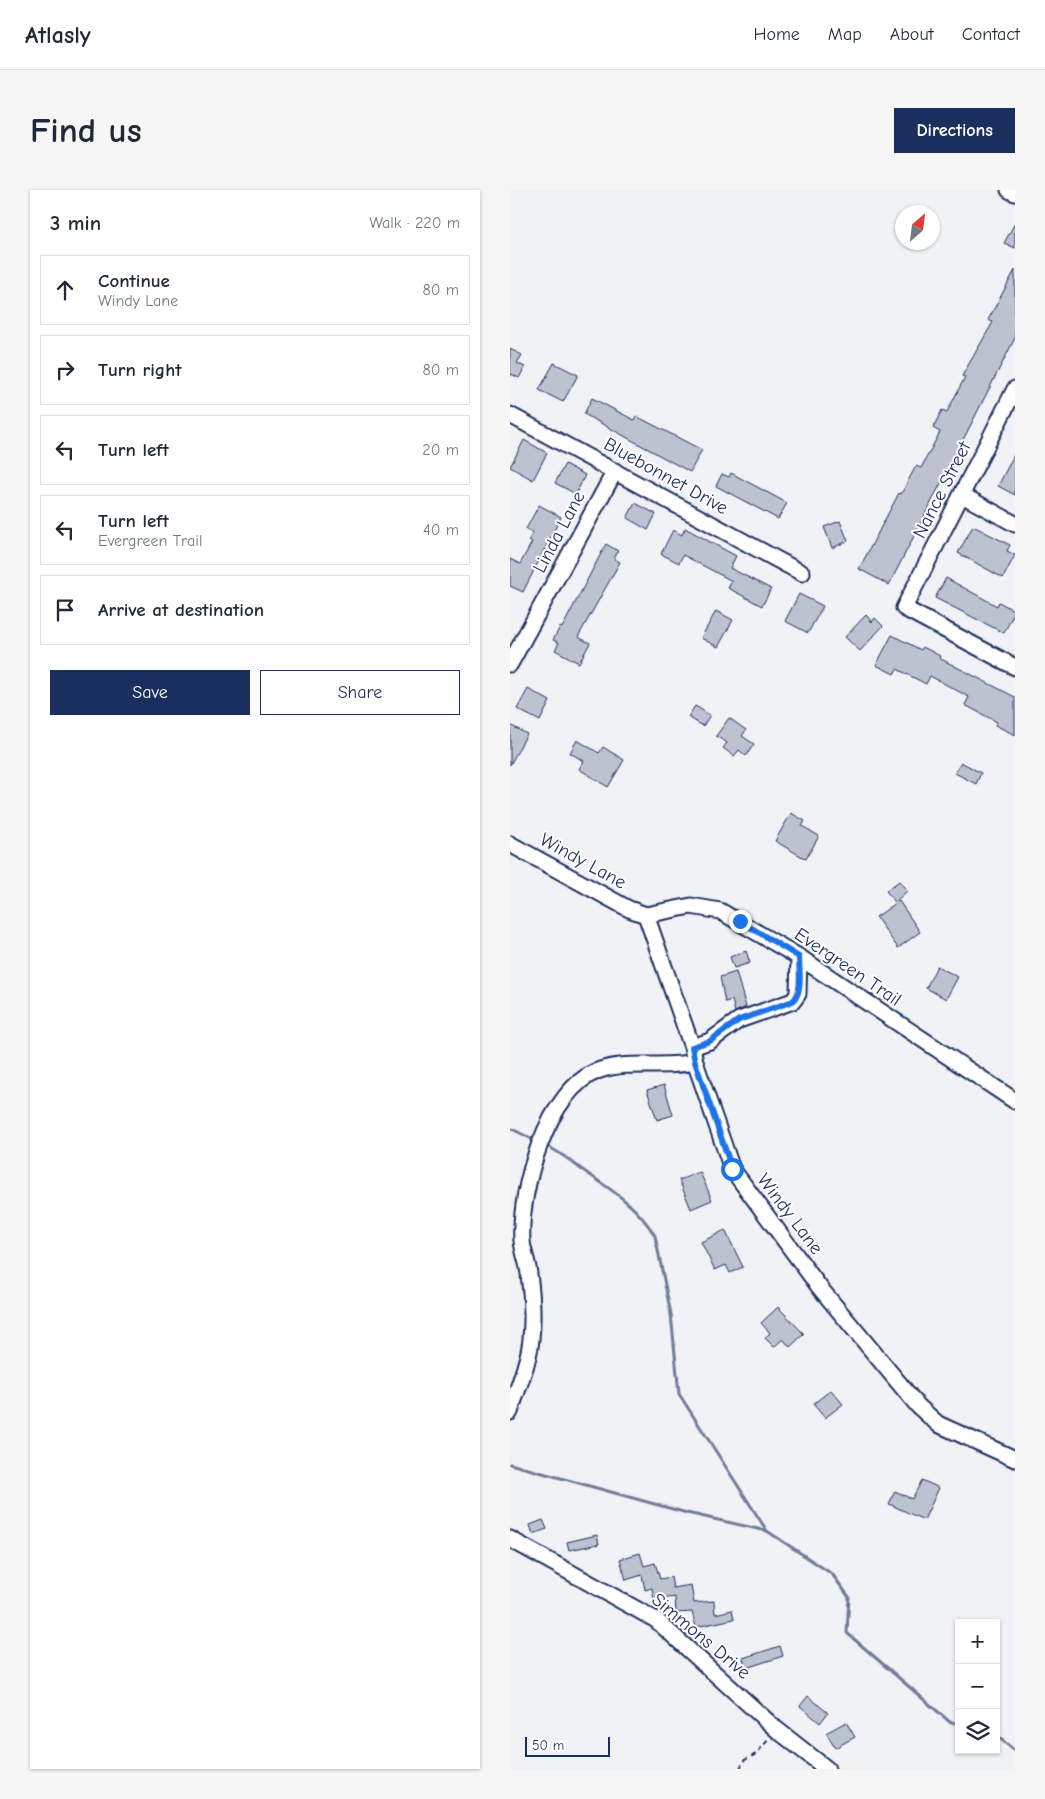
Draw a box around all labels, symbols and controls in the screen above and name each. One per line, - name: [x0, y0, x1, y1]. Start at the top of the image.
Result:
- text: Atlasly: [25, 21, 91, 49]
- text: Home: [753, 24, 800, 45]
- text: Map: [828, 24, 862, 45]
- text: About: [890, 24, 934, 45]
- text: Contact: [962, 24, 1020, 45]
- button: Directions: [894, 108, 1015, 153]
- text: Find us: [30, 110, 142, 151]
- north arrow: [895, 205, 940, 250]
- text: 3 min: [50, 211, 101, 235]
- text: Walk · 220 m: [369, 214, 460, 232]
- text: Continue: [98, 270, 170, 292]
- icon: ahead: [51, 276, 79, 304]
- text: 80 m: [422, 281, 459, 299]
- text: Windy Lane: [98, 292, 178, 310]
- icon: right: [51, 356, 79, 384]
- text: Turn right: [98, 359, 182, 381]
- text: 80 m: [422, 361, 459, 379]
- street label: Bluebonnet Drive: [600, 433, 732, 519]
- icon: left: [51, 436, 79, 464]
- street label: Nance Street: [908, 438, 976, 542]
- text: Turn left: [98, 439, 169, 461]
- text: 20 m: [422, 441, 459, 459]
- street label: Linda Lane: [528, 487, 590, 577]
- text: Turn left: [98, 510, 169, 532]
- icon: left: [51, 516, 79, 544]
- text: 40 m: [423, 521, 459, 539]
- text: Evergreen Trail: [98, 532, 202, 550]
- icon: arrive: [51, 596, 79, 624]
- text: Arrive at destination: [98, 599, 264, 621]
- button: Save: [50, 670, 250, 715]
- button: Share: [260, 670, 460, 715]
- street label: Windy Lane: [536, 828, 630, 894]
- route end: [729, 910, 752, 933]
- street label: Evergreen Trail: [790, 923, 906, 1011]
- route start: [721, 1158, 744, 1181]
- street label: Windy Lane: [753, 1169, 827, 1259]
- street label: Simmons Drive: [647, 1588, 755, 1684]
- map controls: [955, 1619, 1000, 1754]
- button: +: [955, 1619, 1000, 1664]
- button: −: [955, 1664, 1000, 1709]
- button: layers: [955, 1709, 1000, 1754]
- scale bar: [525, 1734, 610, 1757]
- text: 50 m: [532, 1737, 564, 1754]

